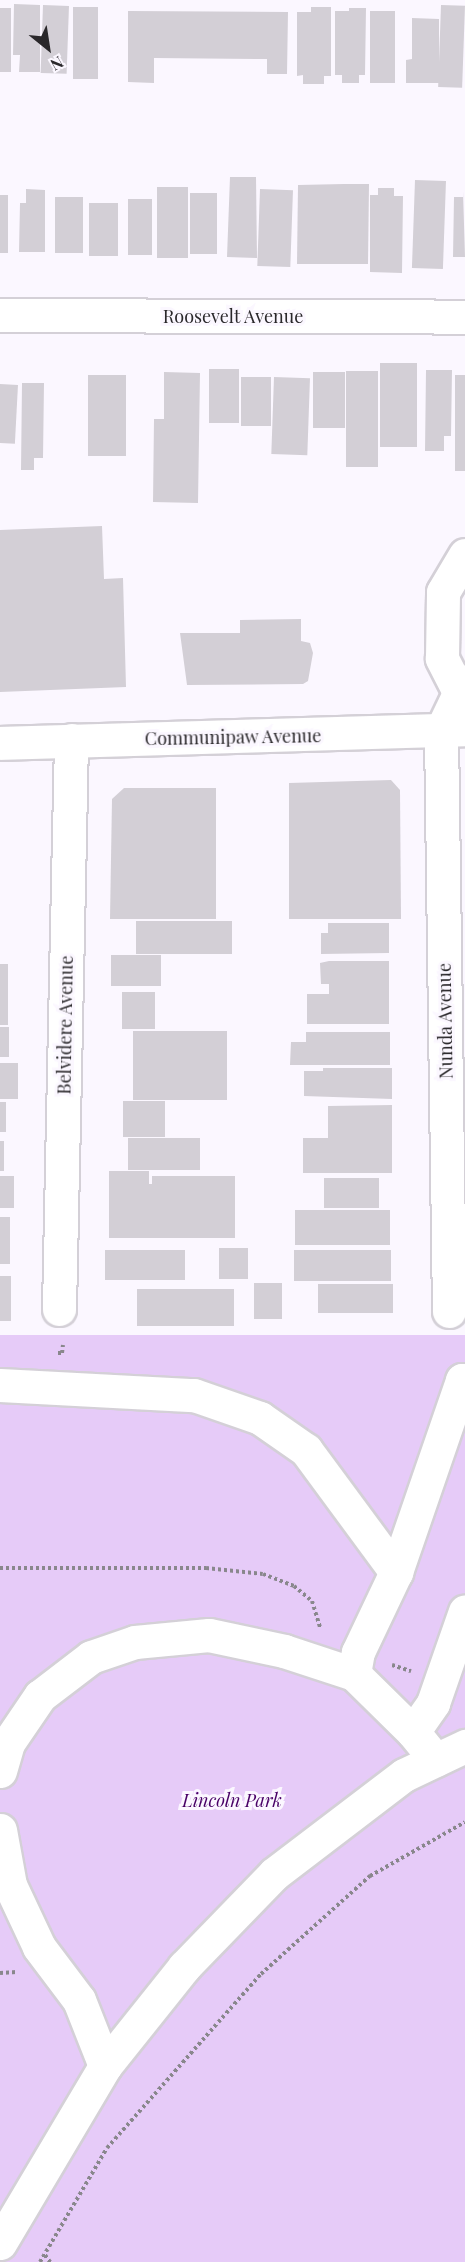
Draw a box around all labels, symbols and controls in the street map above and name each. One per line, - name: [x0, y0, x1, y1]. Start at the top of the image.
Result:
- north arrow: [18, 18, 78, 78]
- text: N: [47, 52, 68, 76]
- street label: Roosevelt Avenue: [162, 305, 304, 327]
- street label: Communipaw Avenue: [144, 725, 322, 749]
- street label: Belvidere Avenue: [53, 955, 77, 1095]
- street label: Nunda Avenue: [433, 962, 457, 1080]
- park label: Lincoln Park: [182, 1789, 282, 1811]

